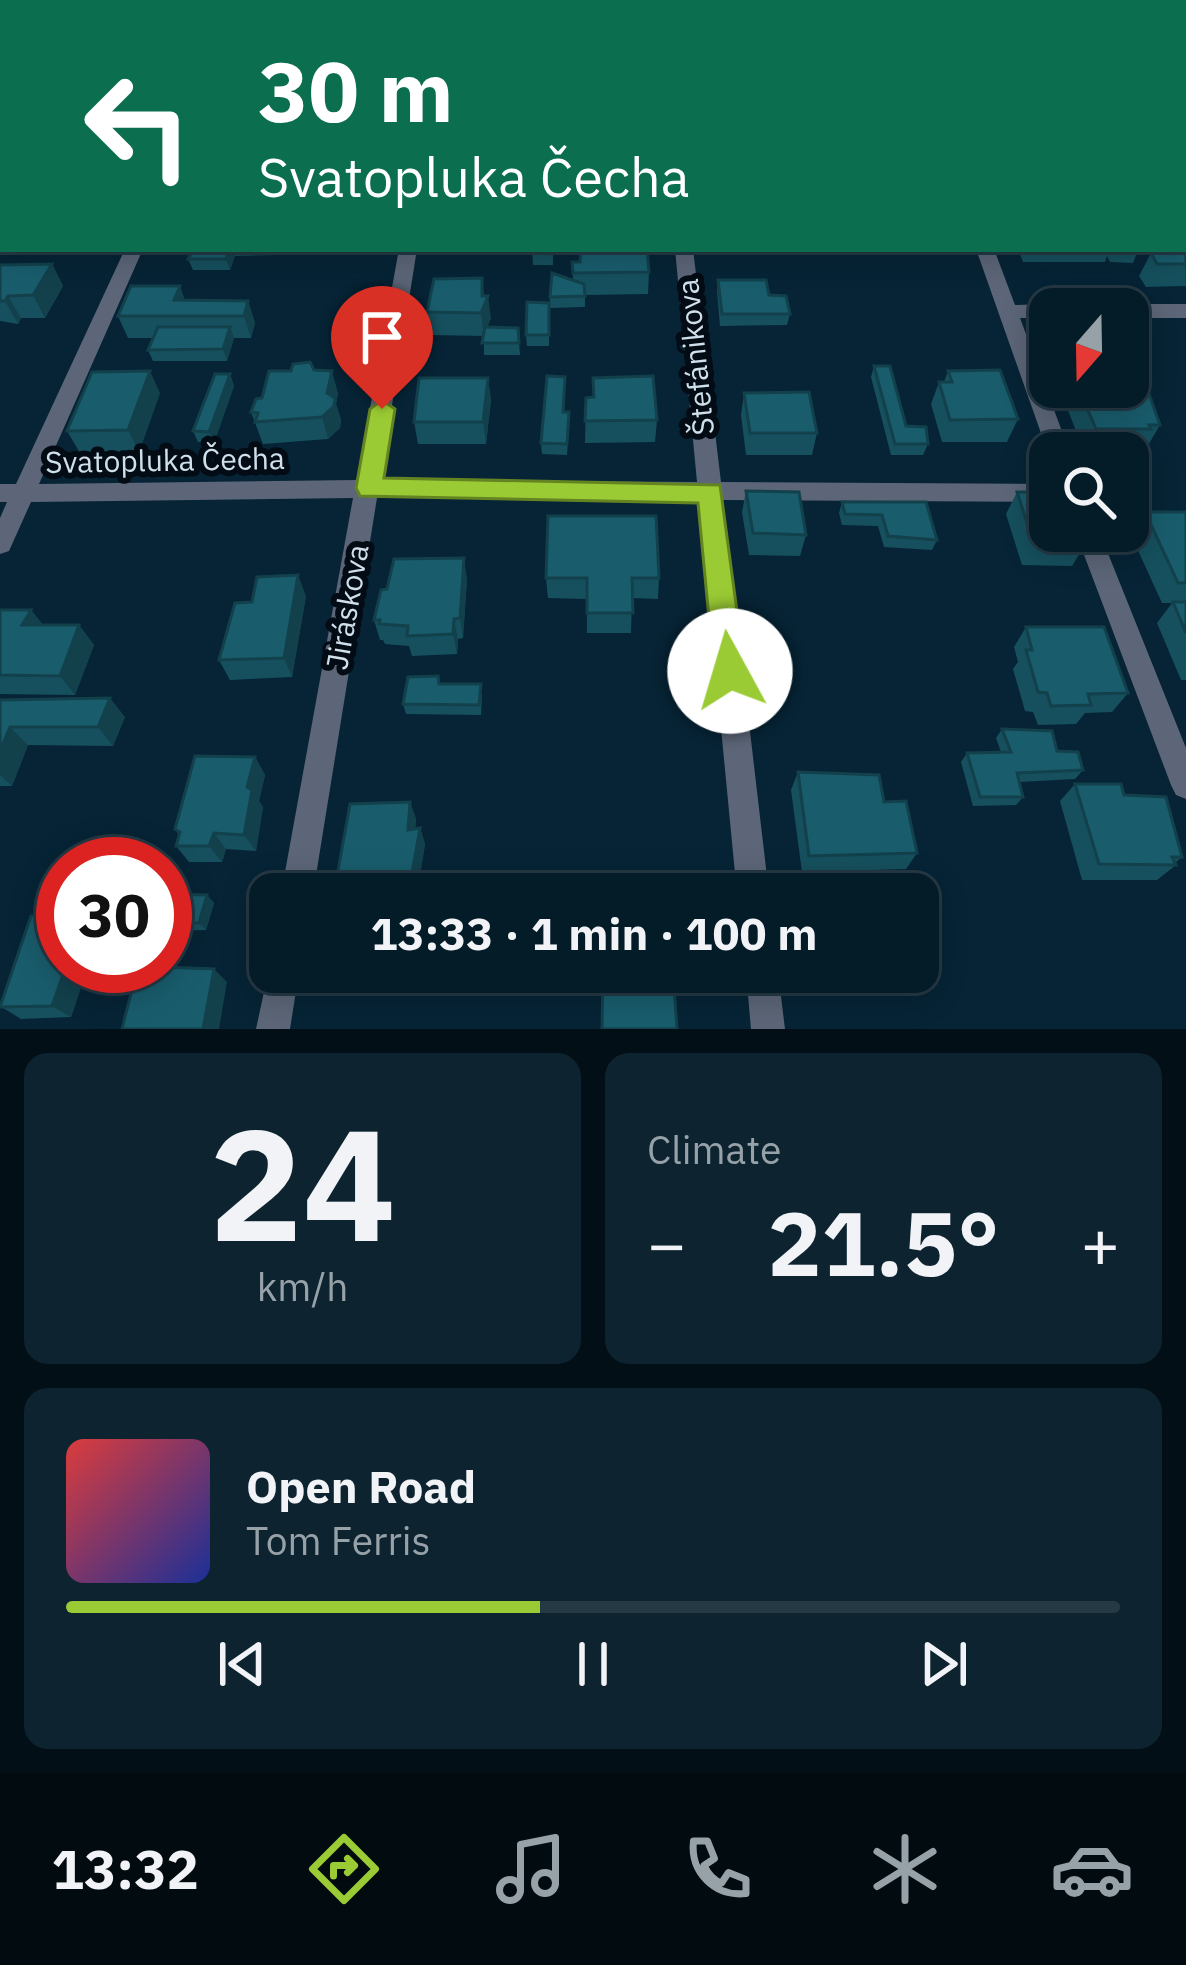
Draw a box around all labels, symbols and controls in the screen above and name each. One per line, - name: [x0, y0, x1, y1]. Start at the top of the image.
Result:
- text: 30 m: [258, 36, 454, 145]
- icon: left: [60, 48, 216, 204]
- text: Svatopluka Čecha: [258, 142, 690, 212]
- street label: Štefánikova: [667, 277, 722, 437]
- pin: [331, 286, 433, 409]
- north arrow: [1029, 288, 1149, 408]
- map controls: [1029, 288, 1149, 552]
- icon: arrive: [349, 304, 415, 370]
- button: search: [1029, 432, 1149, 552]
- street label: Svatopluka Čecha: [45, 438, 285, 481]
- street label: Jiráskova: [316, 541, 377, 673]
- position arrow: [667, 608, 793, 734]
- speed limit sign: 30: [36, 837, 192, 993]
- text: 13:33 · 1 min · 100 m: [371, 904, 817, 962]
- text: 24: [209, 1081, 396, 1284]
- text: Climate: [647, 1124, 781, 1175]
- text: 21.5°: [767, 1184, 1000, 1301]
- text: −: [647, 1200, 687, 1286]
- text: +: [1080, 1200, 1120, 1286]
- text: km/h: [257, 1261, 348, 1312]
- text: Open Road: [246, 1457, 476, 1515]
- text: Tom Ferris: [246, 1515, 430, 1566]
- icon: previous: [209, 1631, 275, 1697]
- icon: pause: [560, 1631, 626, 1697]
- icon: next: [911, 1631, 977, 1697]
- icon: directions: [302, 1827, 386, 1911]
- icon: music: [489, 1827, 573, 1911]
- icon: phone: [676, 1827, 760, 1911]
- icon: climate: [863, 1827, 947, 1911]
- icon: car: [1050, 1827, 1134, 1911]
- text: 13:32: [52, 1834, 199, 1904]

